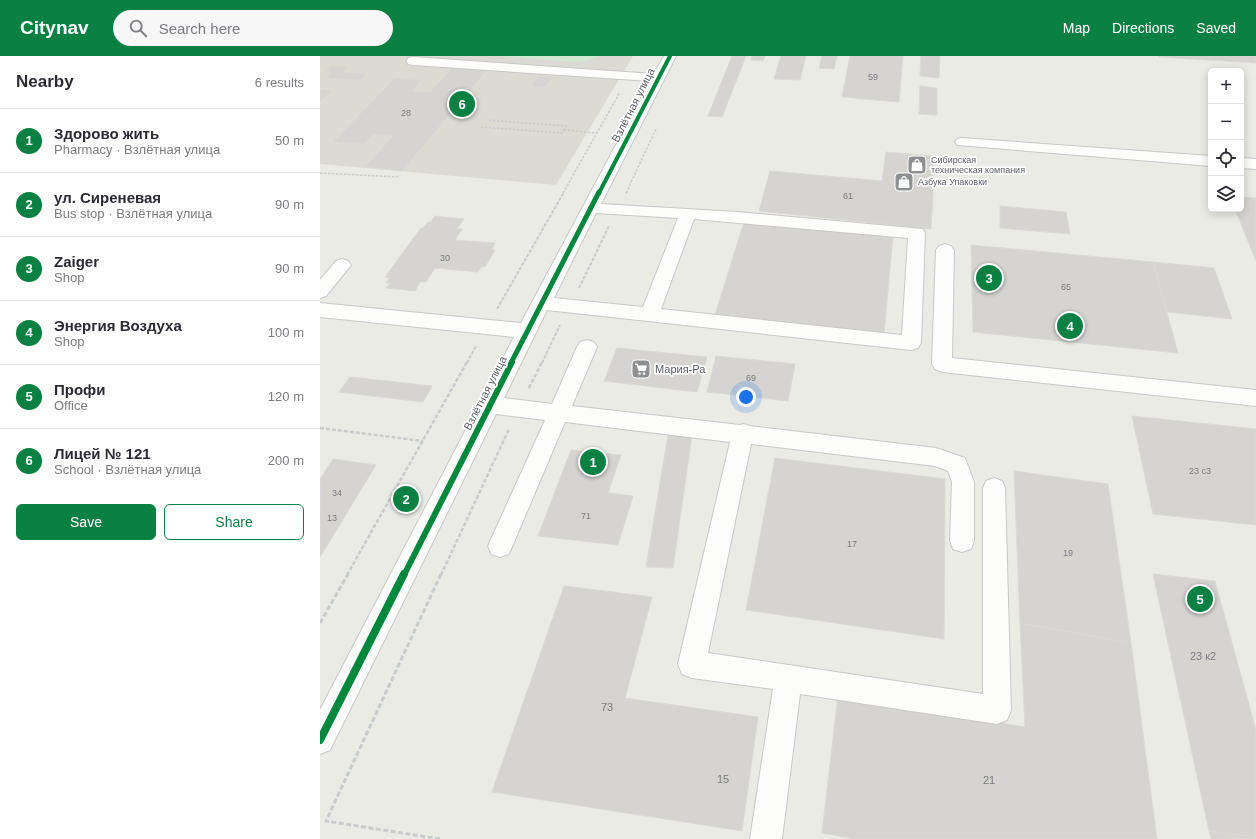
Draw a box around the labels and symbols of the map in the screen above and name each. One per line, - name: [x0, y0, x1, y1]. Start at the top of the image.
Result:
- street label: Взлётная улица: [609, 65, 657, 144]
- house number: 59: [868, 72, 878, 82]
- pin: 6: [449, 89, 475, 119]
- house number: 28: [401, 108, 411, 118]
- shop icon: Сибирская техническая компания: [906, 154, 928, 176]
- place label: Сибирская техническая компания: [931, 155, 1025, 175]
- shop icon: Азбука Упаковки: [893, 171, 915, 193]
- place label: Азбука Упаковки: [918, 177, 987, 187]
- house number: 61: [843, 191, 853, 201]
- house number: 30: [440, 253, 450, 263]
- pin: 3: [976, 263, 1002, 293]
- house number: 65: [1061, 282, 1071, 292]
- pin: 4: [1057, 311, 1083, 341]
- street label: Взлётная улица: [461, 353, 509, 432]
- supermarket icon: Мария-Ра: [630, 358, 652, 380]
- place label: Мария-Ра: [655, 363, 706, 375]
- house number: 69: [746, 373, 756, 383]
- your location: [736, 387, 756, 407]
- pin: 1: [580, 447, 606, 477]
- house number: 23 с3: [1189, 466, 1211, 476]
- pin: 2: [393, 484, 419, 514]
- house number: 34: [332, 488, 342, 498]
- house number: 71: [581, 511, 591, 521]
- house number: 13: [327, 513, 337, 523]
- house number: 17: [847, 539, 857, 549]
- house number: 19: [1063, 548, 1073, 558]
- pin: 5: [1187, 584, 1213, 614]
- house number: 23 к2: [1190, 650, 1216, 662]
- house number: 73: [601, 701, 613, 713]
- house number: 15: [717, 773, 729, 785]
- house number: 21: [983, 774, 995, 786]

